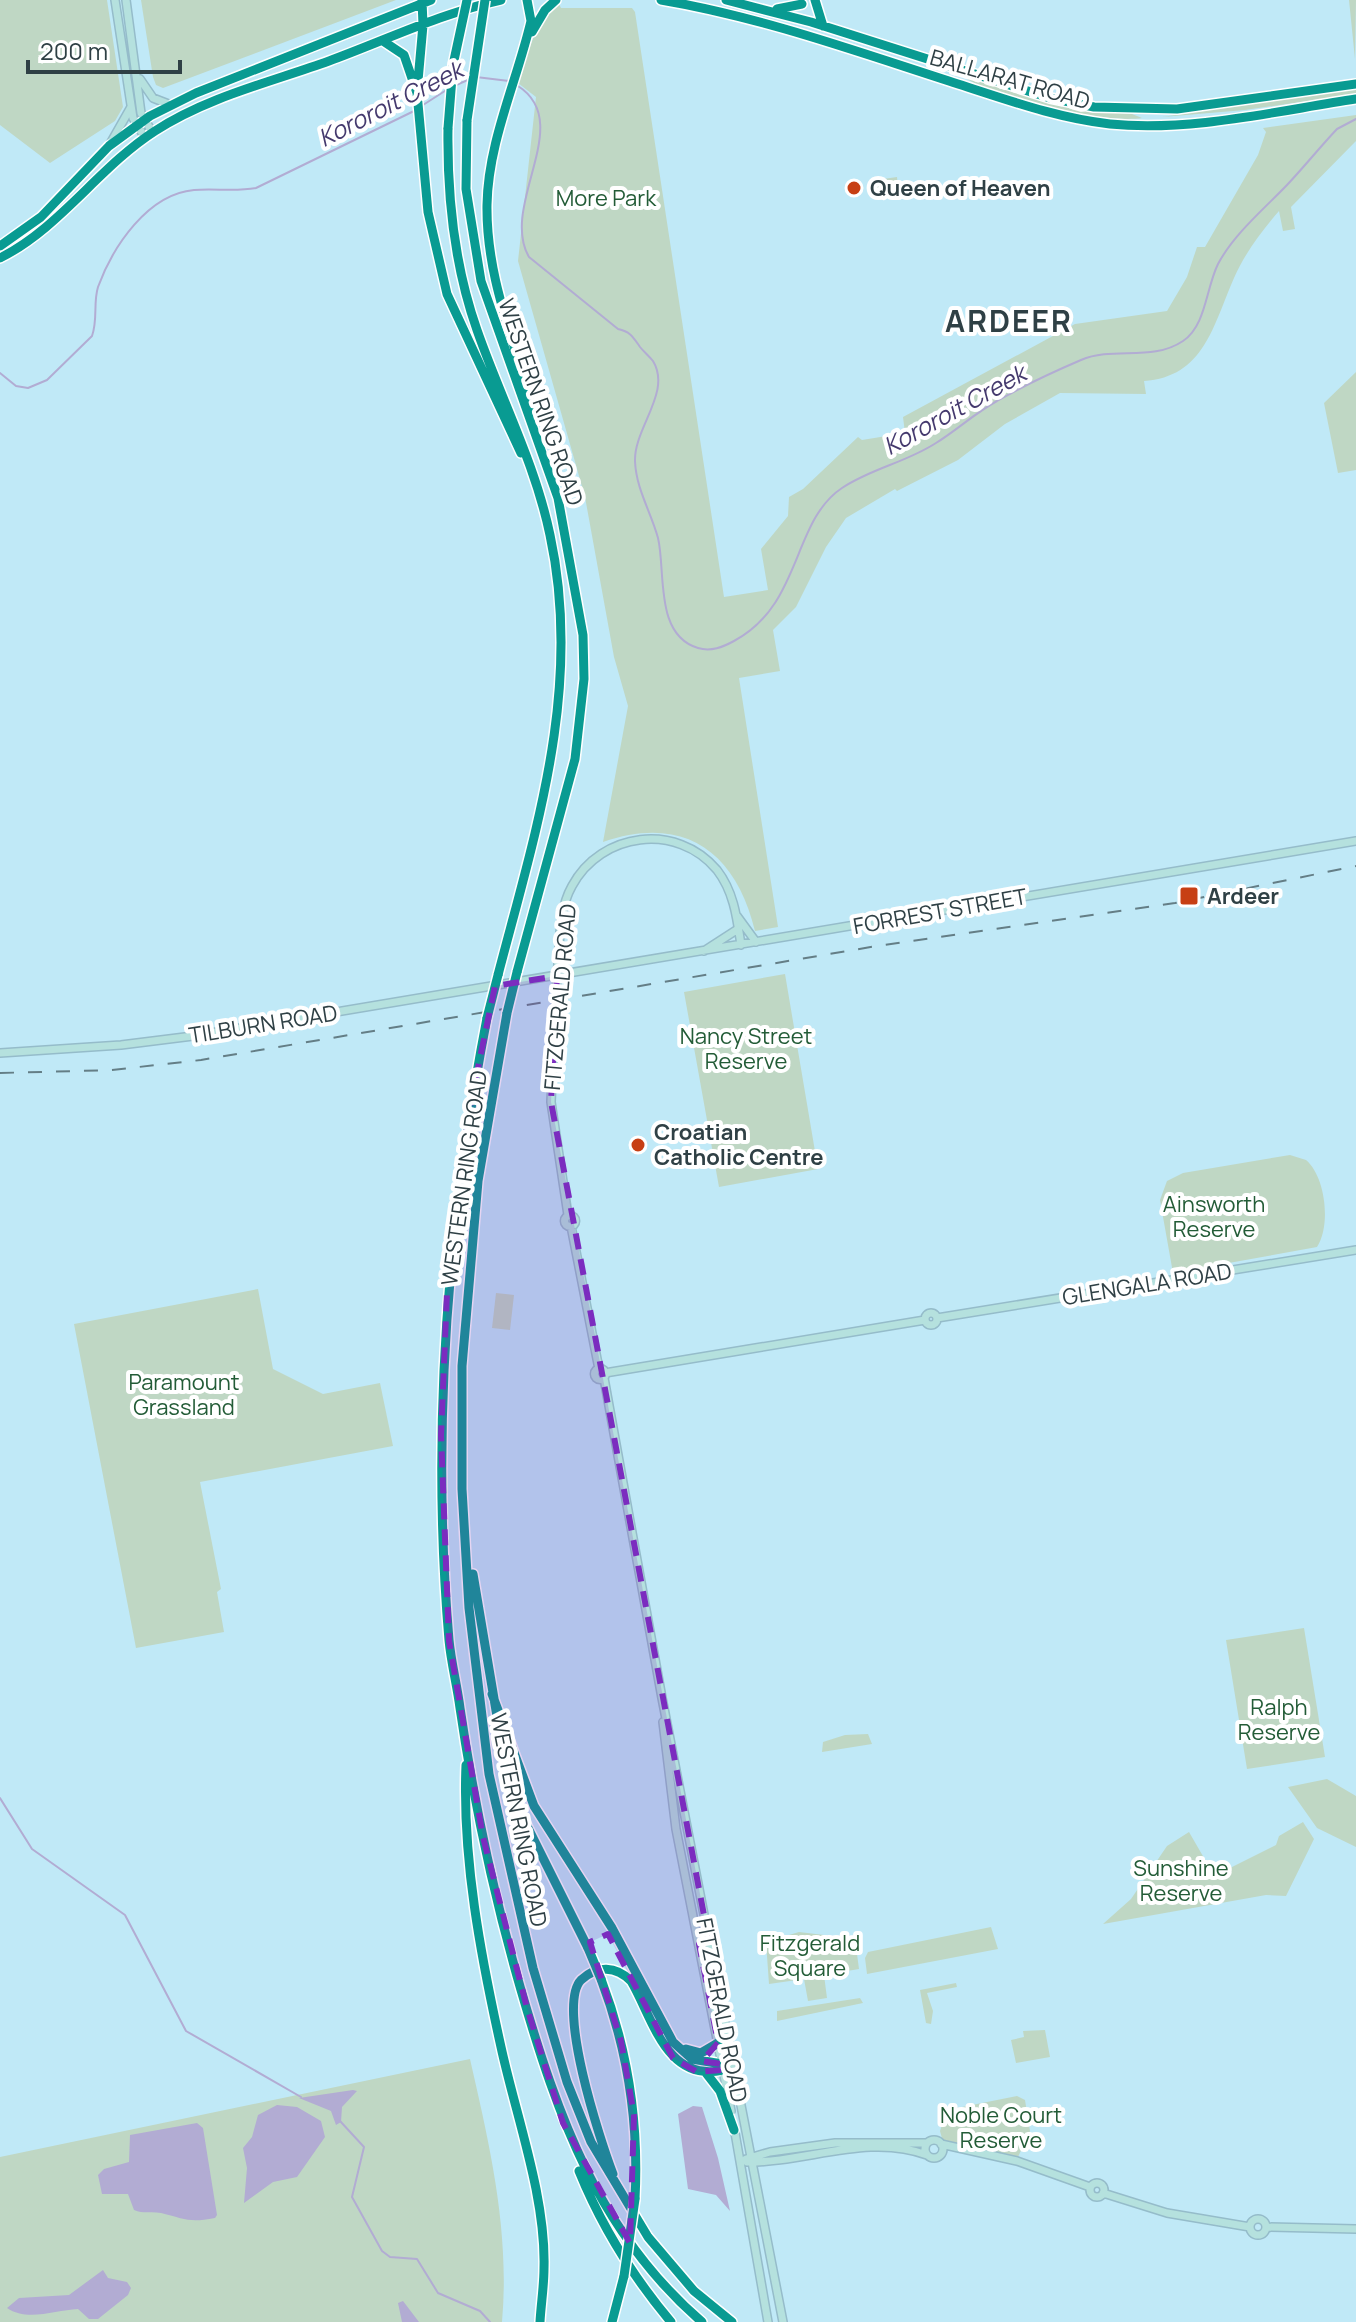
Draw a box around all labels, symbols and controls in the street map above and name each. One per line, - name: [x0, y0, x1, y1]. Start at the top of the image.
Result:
- scale bar: [28, 24, 180, 74]
- text: 200 m: [40, 34, 108, 67]
- street label: BALLARAT ROAD: [926, 42, 1094, 116]
- water label: Kororoit Creek: [312, 51, 471, 154]
- place label: Queen of Heaven: [870, 173, 1050, 203]
- marker: Queen of Heaven: [845, 179, 863, 197]
- park label: More Park: [556, 183, 657, 213]
- street label: WESTERN RING ROAD: [491, 294, 591, 510]
- district label: ARDEER: [945, 300, 1073, 341]
- water label: Kororoit Creek: [877, 355, 1034, 462]
- street label: FORREST STREET: [851, 881, 1029, 941]
- place label: Ardeer: [1207, 881, 1279, 911]
- marker: Ardeer: [1178, 885, 1200, 907]
- street label: FITZGERALD ROAD: [537, 902, 583, 1092]
- street label: TILBURN ROAD: [187, 997, 339, 1051]
- park label: Nancy Street Reserve: [680, 1021, 812, 1076]
- street label: WESTERN RING ROAD: [434, 1068, 494, 1288]
- place label: Croatian Catholic Centre: [654, 1117, 823, 1172]
- marker: Croatian Catholic Centre: [629, 1136, 647, 1154]
- park label: Ainsworth Reserve: [1163, 1189, 1265, 1244]
- street label: GLENGALA ROAD: [1060, 1256, 1234, 1312]
- park label: Paramount Grassland: [128, 1367, 240, 1422]
- park label: Ralph Reserve: [1238, 1692, 1320, 1747]
- street label: WESTERN RING ROAD: [484, 1711, 554, 1929]
- park label: Sunshine Reserve: [1133, 1853, 1229, 1908]
- street label: FITZGERALD ROAD: [689, 1915, 755, 2105]
- park label: Fitzgerald Square: [760, 1928, 860, 1983]
- park label: Noble Court Reserve: [940, 2100, 1062, 2155]

